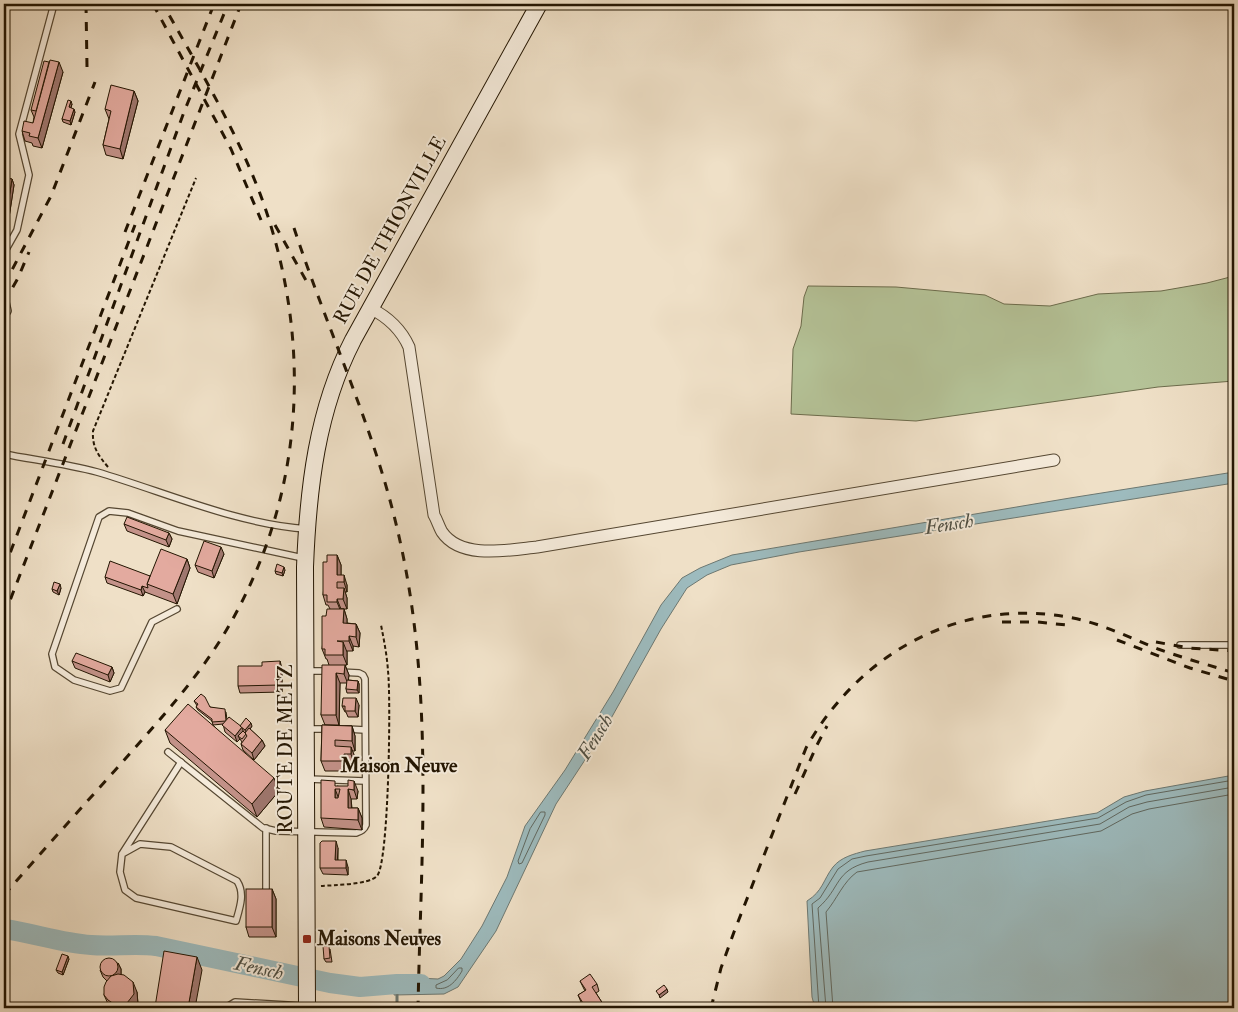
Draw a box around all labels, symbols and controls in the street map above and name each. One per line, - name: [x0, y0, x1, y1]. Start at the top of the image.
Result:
- street label: RUE DE THIONVILLE: [328, 132, 452, 328]
- water label: Fensch: [922, 508, 975, 540]
- street label: ROUTE DE METZ: [274, 664, 298, 834]
- water label: Fensch: [571, 709, 619, 765]
- district label: Maison Neuve: [340, 753, 458, 778]
- place label: Maisons Neuves: [316, 927, 441, 951]
- marker: Maisons Neuves: [301, 933, 313, 945]
- water label: Fensch: [231, 950, 286, 985]

